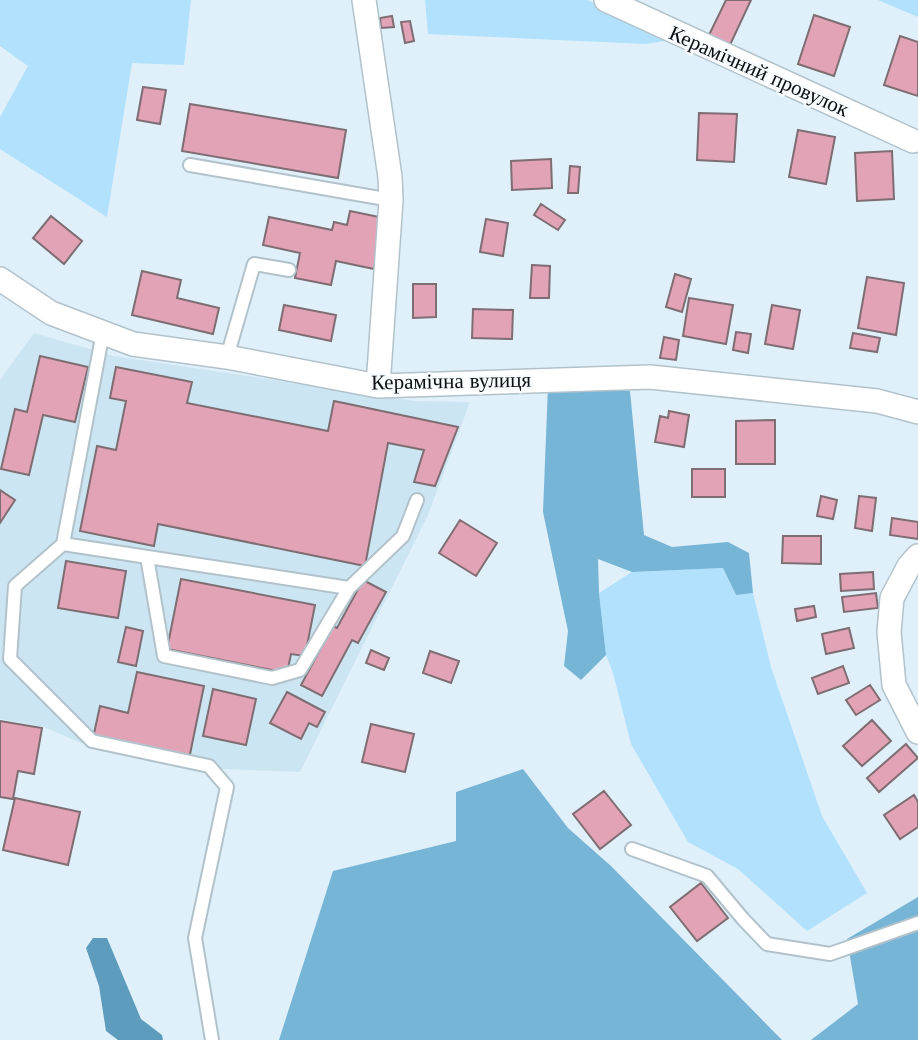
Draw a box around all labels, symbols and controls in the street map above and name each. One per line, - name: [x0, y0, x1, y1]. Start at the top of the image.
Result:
- street label: Керамічний провулок: [665, 20, 854, 123]
- street label: Керамічна вулиця: [371, 367, 532, 395]

